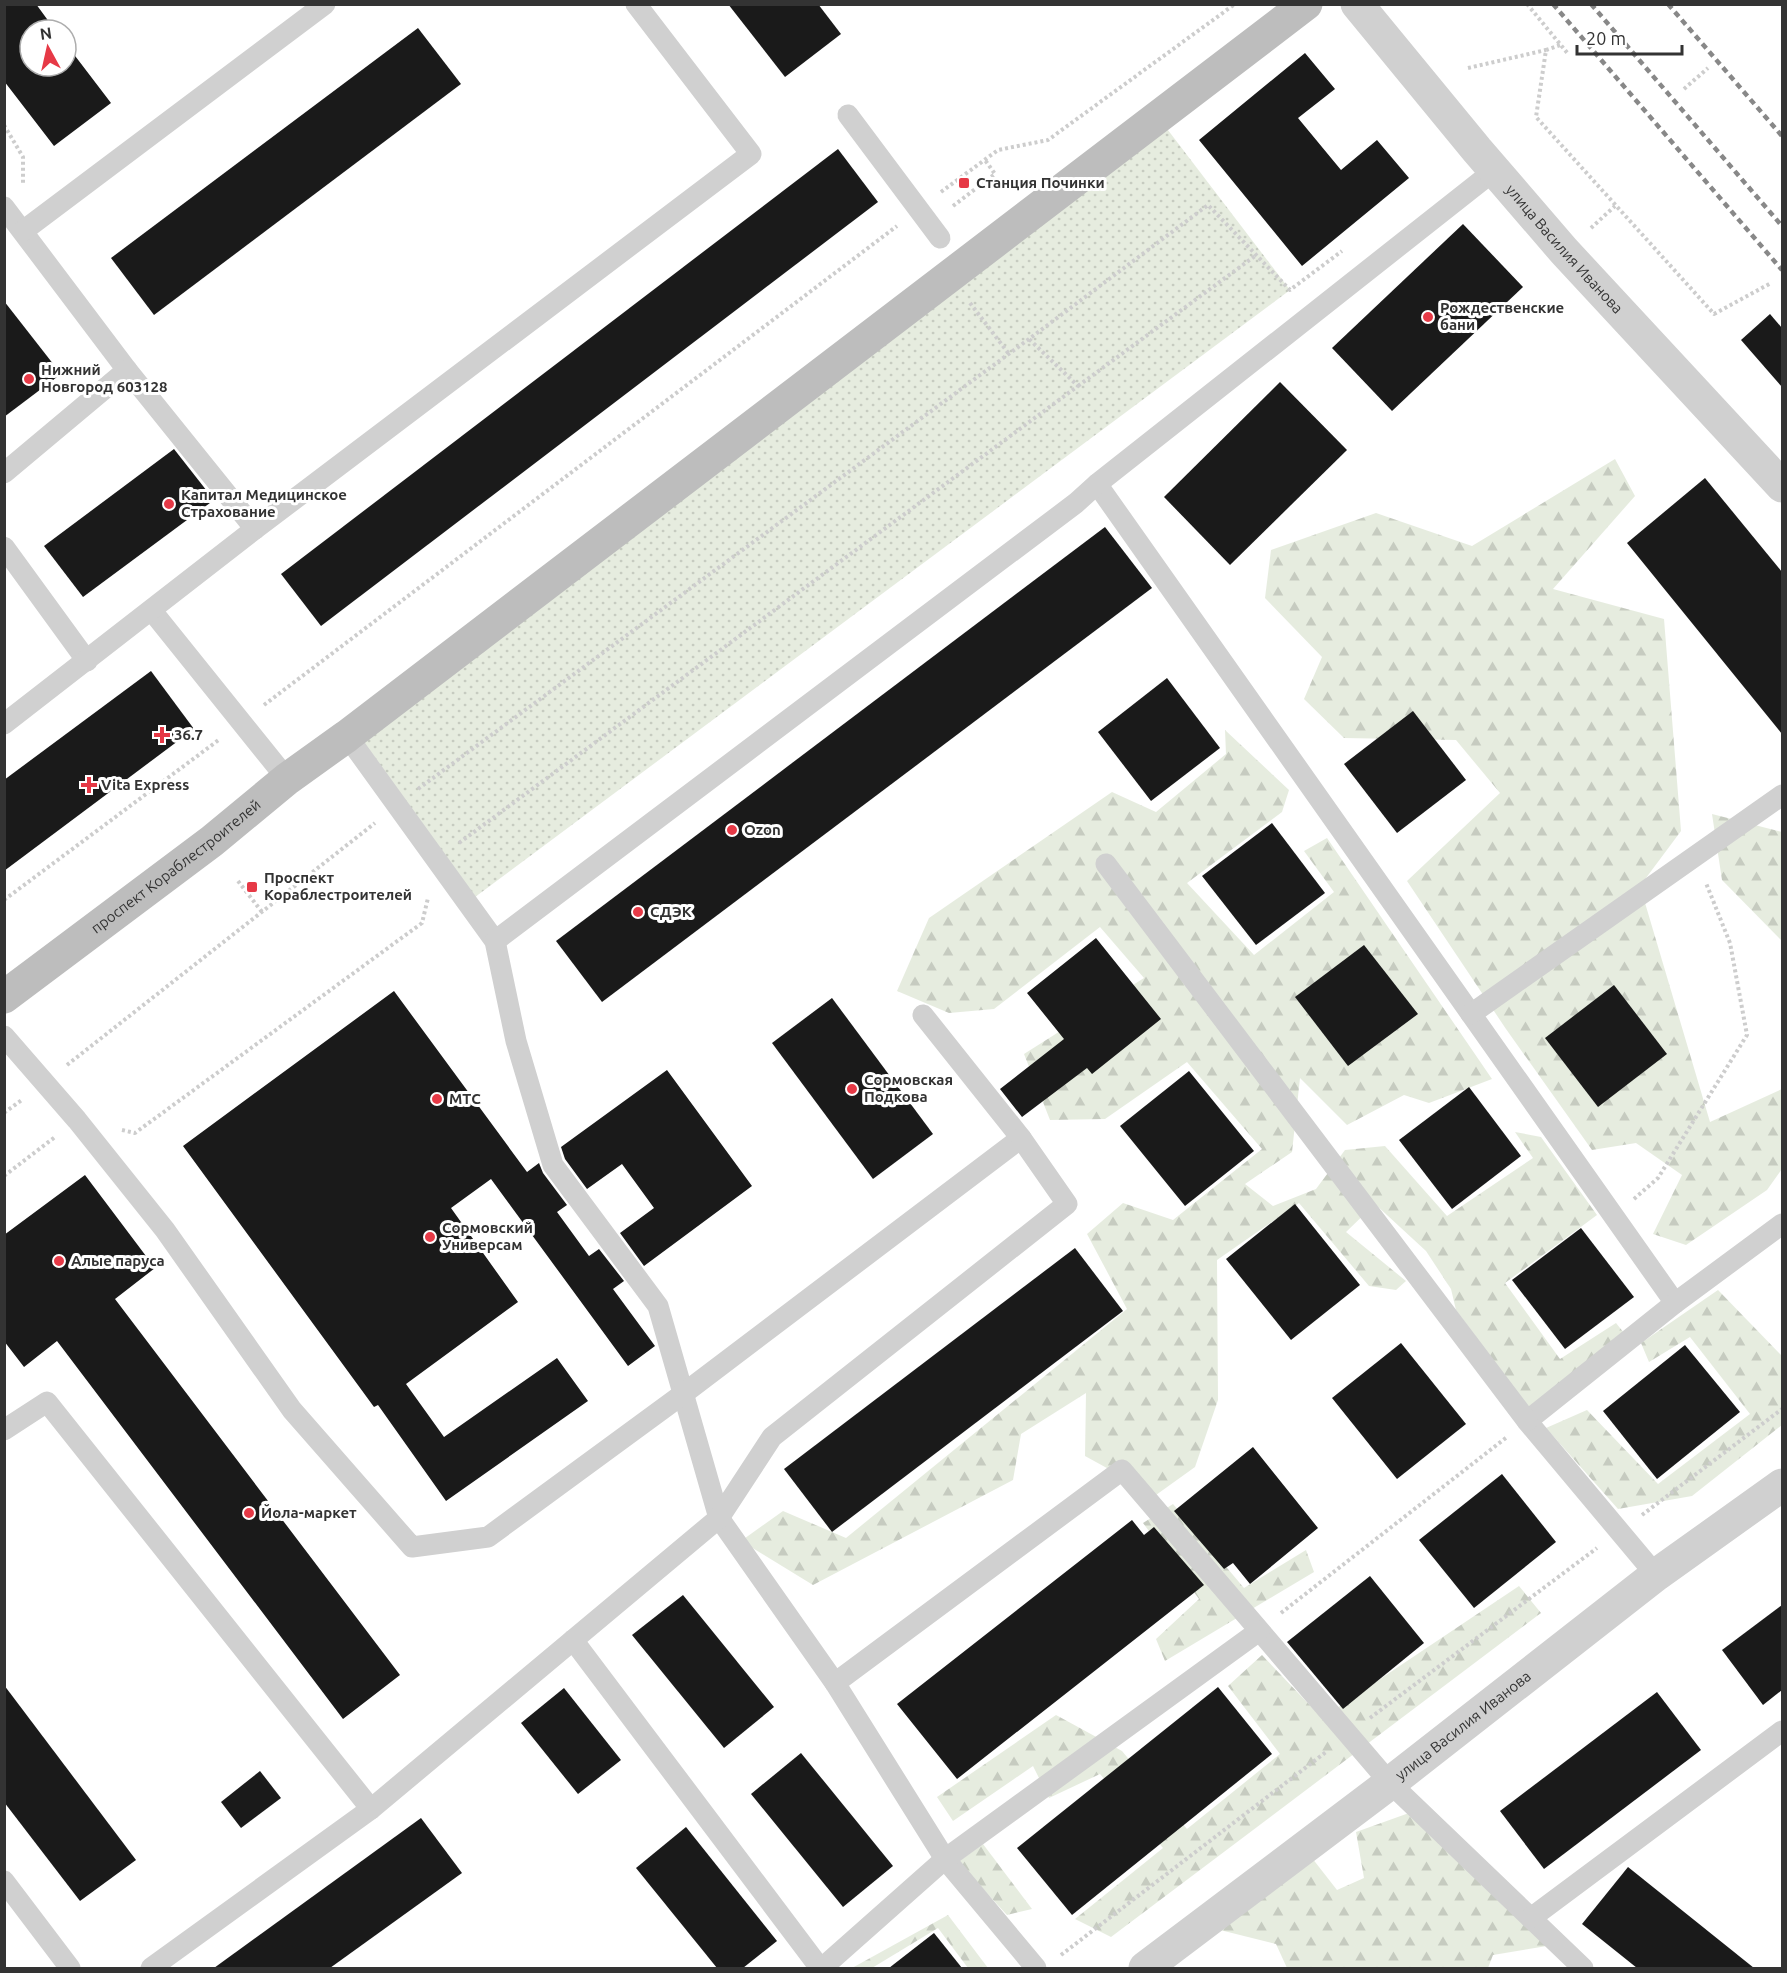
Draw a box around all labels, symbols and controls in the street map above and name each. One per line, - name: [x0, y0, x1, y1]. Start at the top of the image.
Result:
- north arrow: [18, 18, 78, 78]
- scale bar: [1577, 18, 1682, 56]
- text: N: [39, 23, 53, 43]
- text: 20 m: [1586, 28, 1626, 48]
- place label: Станция Починки: [976, 174, 1105, 191]
- marker: Станция Починки: [957, 176, 971, 190]
- street label: улица Василия Иванова: [1503, 181, 1627, 317]
- place label: Рождественские бани: [1440, 299, 1564, 333]
- marker: Рождественские бани: [1421, 310, 1435, 324]
- place label: Нижний Новгород 603128: [41, 361, 168, 395]
- marker: Нижний Новгород 603128: [22, 372, 36, 386]
- place label: Капитал Медицинское Страхование: [181, 486, 347, 520]
- marker: Капитал Медицинское Страхование: [162, 497, 176, 511]
- place label: 36.7: [174, 726, 203, 743]
- marker: 36.7: [155, 728, 169, 742]
- place label: Vita Express: [101, 776, 189, 793]
- marker: Vita Express: [82, 778, 96, 792]
- street label: проспект Кораблестроителей: [88, 795, 264, 937]
- place label: Ozon: [744, 821, 781, 838]
- marker: Ozon: [725, 823, 739, 837]
- place label: Проспект Кораблестроителей: [264, 869, 412, 903]
- marker: Проспект Кораблестроителей: [245, 880, 259, 894]
- place label: СДЭК: [650, 903, 692, 920]
- marker: СДЭК: [631, 905, 645, 919]
- place label: Сормовская Подкова: [864, 1071, 953, 1105]
- marker: Сормовская Подкова: [845, 1082, 859, 1096]
- place label: МТС: [449, 1090, 481, 1107]
- marker: МТС: [430, 1092, 444, 1106]
- place label: Сормовский Универсам: [442, 1219, 533, 1253]
- marker: Сормовский Универсам: [423, 1230, 437, 1244]
- place label: Алые паруса: [71, 1252, 165, 1269]
- marker: Алые паруса: [52, 1254, 66, 1268]
- place label: Йола-маркет: [261, 1503, 357, 1521]
- marker: Йола-маркет: [242, 1506, 256, 1520]
- street label: улица Василия Иванова: [1392, 1667, 1534, 1783]

